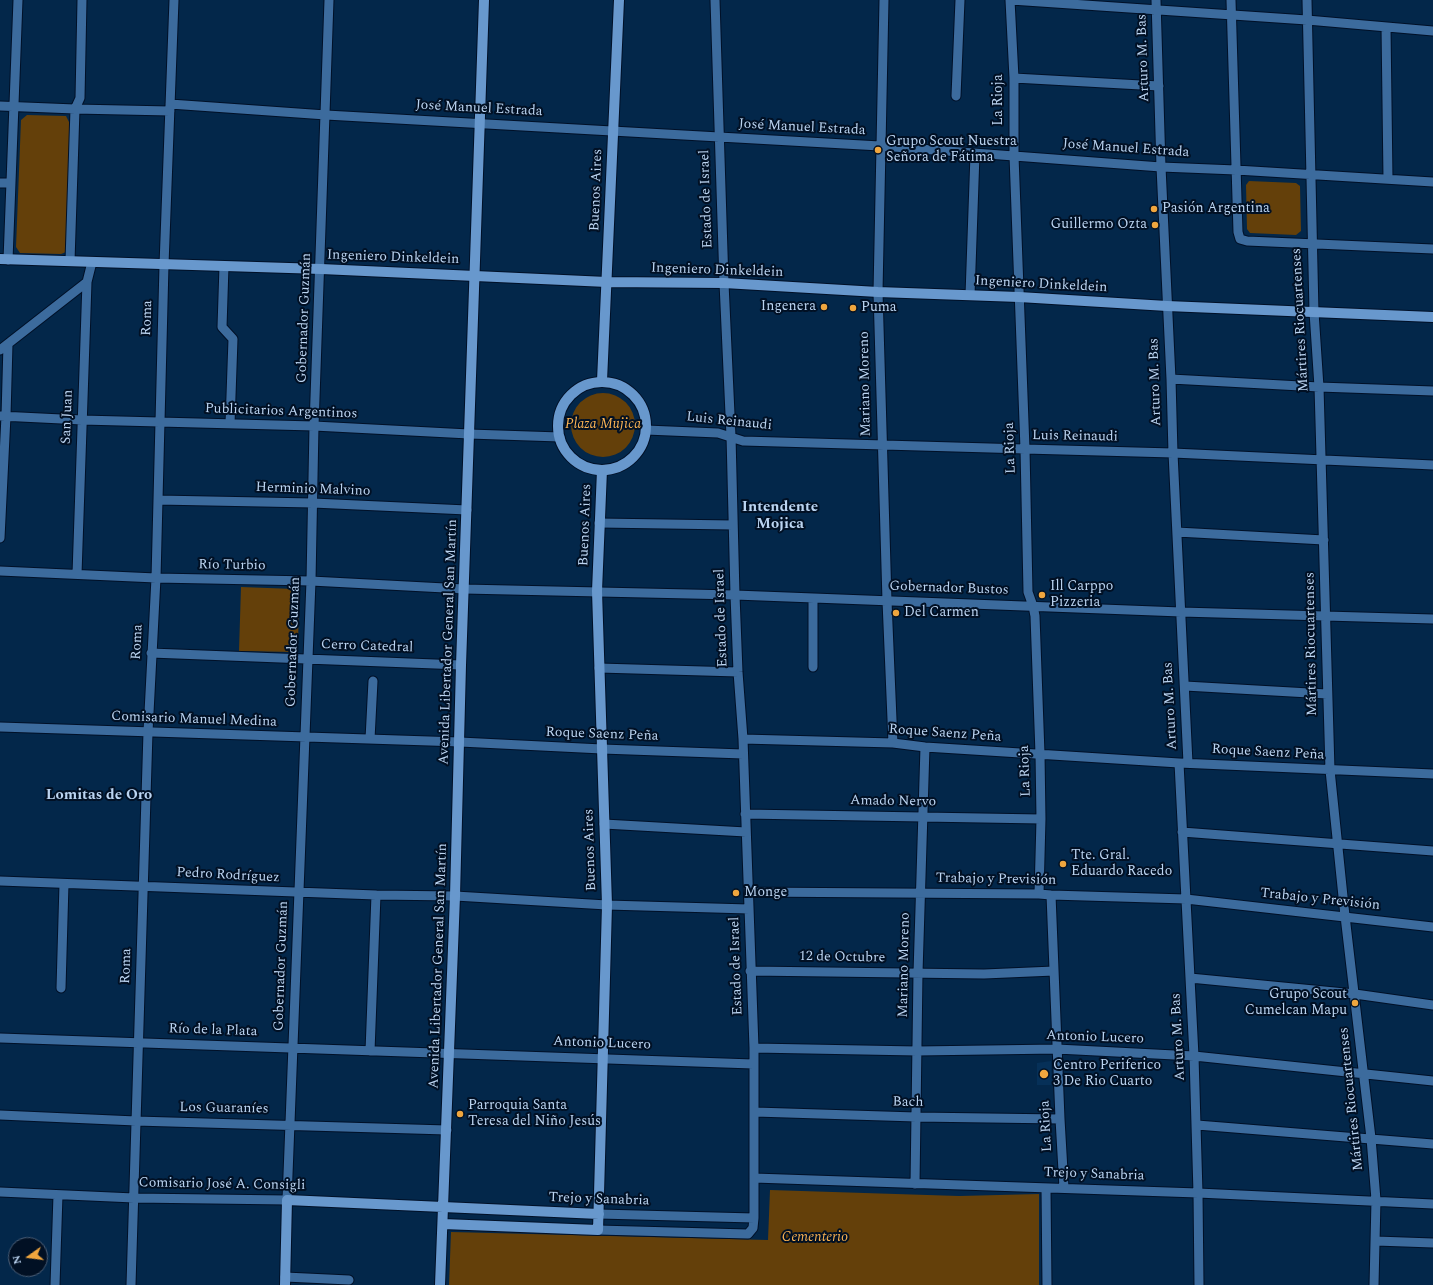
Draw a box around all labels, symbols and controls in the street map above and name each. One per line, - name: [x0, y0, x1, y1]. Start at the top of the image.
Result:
- street label: Arturo M. Bas: [1134, 14, 1154, 102]
- street label: La Rioja: [991, 74, 1007, 126]
- street label: José Manuel Estrada: [415, 97, 543, 121]
- street label: José Manuel Estrada: [738, 116, 866, 140]
- place label: Grupo Scout Nuestra Señora de Fátima: [886, 134, 1017, 166]
- street label: José Manuel Estrada: [1062, 136, 1190, 162]
- marker: Grupo Scout Nuestra Señora de Fátima: [873, 145, 883, 155]
- street label: Buenos Aires: [587, 149, 607, 231]
- street label: Estado de Israel: [697, 149, 717, 249]
- place label: Pasión Argentina: [1162, 201, 1270, 217]
- marker: Pasión Argentina: [1149, 204, 1159, 214]
- place label: Guillermo Ozta: [1050, 217, 1147, 233]
- marker: Guillermo Ozta: [1150, 220, 1160, 230]
- street label: Ingeniero Dinkeldein: [326, 247, 460, 269]
- street label: Mártires Riocuartenses: [1289, 248, 1313, 392]
- street label: Gobernador Guzmán: [294, 253, 316, 383]
- street label: Ingeniero Dinkeldein: [650, 260, 784, 282]
- street label: Ingeniero Dinkeldein: [974, 273, 1108, 297]
- place label: Ingenera: [761, 299, 816, 315]
- street label: Roma: [139, 300, 157, 336]
- place label: Puma: [861, 300, 897, 316]
- marker: Ingenera: [819, 302, 829, 312]
- marker: Puma: [848, 303, 858, 313]
- street label: Mariano Moreno: [857, 331, 875, 437]
- street label: Arturo M. Bas: [1146, 338, 1166, 426]
- street label: San Juan: [59, 390, 77, 444]
- street label: Publicitarios Argentinos: [204, 401, 358, 423]
- street label: Luis Reinaudi: [685, 409, 773, 435]
- park label: Plaza Mujica: [565, 417, 641, 433]
- street label: La Rioja: [1002, 422, 1020, 474]
- street label: Luis Reinaudi: [1032, 428, 1118, 446]
- street label: Herminio Malvino: [255, 480, 371, 500]
- street label: Buenos Aires: [576, 484, 596, 566]
- district label: Intendente Mojica: [742, 499, 818, 534]
- street label: Avenida Libertador General San Martín: [436, 519, 462, 765]
- street label: Río Turbio: [198, 557, 266, 575]
- street label: Estado de Israel: [712, 568, 732, 668]
- street label: Mártires Riocuartenses: [1302, 572, 1322, 716]
- street label: Gobernador Guzmán: [283, 577, 305, 707]
- street label: Gobernador Bustos: [889, 579, 1009, 599]
- place label: Ill Carppo Pizzeria: [1050, 579, 1113, 612]
- marker: Ill Carppo Pizzeria: [1037, 590, 1047, 600]
- place label: Del Carmen: [904, 605, 979, 621]
- marker: Del Carmen: [891, 608, 901, 618]
- street label: Roma: [129, 624, 147, 660]
- street label: Cerro Catedral: [321, 637, 413, 657]
- street label: Arturo M. Bas: [1160, 662, 1182, 750]
- street label: Comisario Manuel Medina: [111, 709, 277, 731]
- street label: Roque Saenz Peña: [888, 722, 1002, 746]
- street label: Roque Saenz Peña: [545, 725, 659, 745]
- street label: Roque Saenz Peña: [1211, 742, 1325, 764]
- street label: La Rioja: [1017, 745, 1035, 797]
- district label: Lomitas de Oro: [46, 787, 152, 805]
- street label: Amado Nervo: [850, 793, 936, 811]
- street label: Buenos Aires: [581, 809, 601, 891]
- street label: Avenida Libertador General San Martín: [426, 843, 452, 1089]
- place label: Tte. Gral. Eduardo Racedo: [1071, 848, 1172, 880]
- marker: Tte. Gral. Eduardo Racedo: [1058, 859, 1068, 869]
- street label: Pedro Rodríguez: [176, 865, 280, 887]
- street label: Trabajo y Previsión: [936, 871, 1056, 889]
- place label: Monge: [744, 885, 787, 901]
- street label: Trabajo y Previsión: [1259, 885, 1381, 915]
- marker: Monge: [731, 888, 741, 898]
- street label: Gobernador Guzmán: [271, 901, 293, 1031]
- street label: Mariano Moreno: [896, 912, 914, 1018]
- street label: Estado de Israel: [727, 916, 747, 1016]
- street label: Roma: [118, 948, 136, 984]
- street label: 12 de Octubre: [799, 949, 885, 967]
- place label: Grupo Scout Cumelcan Mapu: [1245, 987, 1347, 1020]
- street label: Arturo M. Bas: [1168, 993, 1190, 1081]
- marker: Grupo Scout Cumelcan Mapu: [1350, 998, 1360, 1008]
- street label: Río de la Plata: [168, 1021, 258, 1041]
- street label: Mártires Riocuartenses: [1336, 1027, 1368, 1171]
- street label: Antonio Lucero: [1046, 1028, 1144, 1048]
- street label: Antonio Lucero: [553, 1034, 651, 1054]
- place label: Centro Periferico 3 De Rio Cuarto: [1053, 1058, 1161, 1090]
- marker: Centro Periferico 3 De Rio Cuarto: [1038, 1068, 1050, 1080]
- street label: Bach: [892, 1094, 924, 1112]
- place label: Parroquia Santa Teresa del Niño Jesús: [468, 1098, 601, 1130]
- street label: Los Guaraníes: [179, 1100, 269, 1118]
- street label: La Rioja: [1037, 1100, 1057, 1152]
- marker: Parroquia Santa Teresa del Niño Jesús: [455, 1109, 465, 1119]
- street label: Trejo y Sanabria: [1043, 1165, 1145, 1185]
- street label: Comisario José A. Consigli: [138, 1175, 306, 1195]
- street label: Trejo y Sanabria: [548, 1190, 650, 1210]
- park label: Cementerio: [782, 1230, 848, 1246]
- north arrow: [8, 1237, 48, 1277]
- text: N: [8, 1253, 26, 1266]

